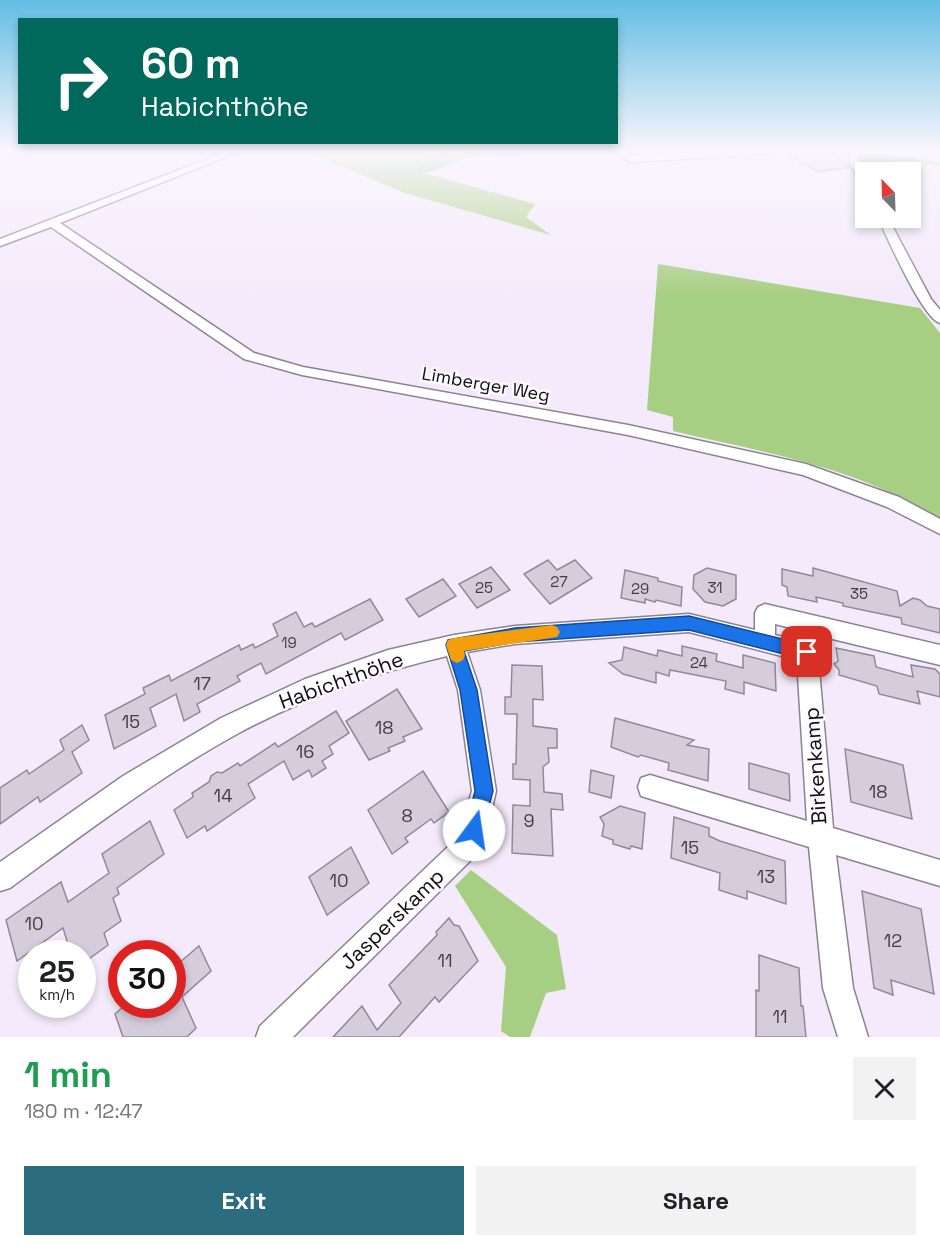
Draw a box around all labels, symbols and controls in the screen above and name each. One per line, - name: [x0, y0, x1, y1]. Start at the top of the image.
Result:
- text: 60 m: [141, 37, 241, 90]
- icon: right: [42, 42, 120, 120]
- text: Habichthöhe: [141, 89, 309, 124]
- north arrow: [855, 162, 921, 228]
- map controls: [855, 162, 921, 228]
- street label: Limberger Weg: [420, 361, 552, 407]
- house number: 27: [550, 572, 568, 591]
- house number: 25: [475, 578, 493, 597]
- house number: 31: [707, 578, 723, 597]
- house number: 29: [631, 579, 649, 598]
- house number: 35: [850, 584, 868, 603]
- pin: [781, 626, 832, 677]
- house number: 19: [281, 633, 297, 652]
- icon: arrive: [790, 635, 823, 668]
- street label: Habichthöhe: [275, 645, 407, 715]
- house number: 24: [690, 653, 708, 672]
- house number: 17: [193, 672, 211, 695]
- street label: Birkenkamp: [797, 706, 833, 826]
- house number: 15: [122, 710, 140, 733]
- house number: 18: [375, 716, 393, 739]
- house number: 16: [296, 740, 314, 763]
- house number: 18: [869, 780, 887, 803]
- house number: 14: [214, 784, 232, 807]
- position arrow: [442, 798, 506, 862]
- house number: 8: [401, 804, 413, 827]
- house number: 9: [523, 809, 535, 832]
- house number: 15: [681, 836, 699, 859]
- street label: Jasperskamp: [334, 863, 450, 975]
- house number: 13: [757, 865, 775, 888]
- house number: 10: [329, 869, 349, 892]
- house number: 10: [24, 912, 44, 935]
- house number: 12: [884, 929, 902, 952]
- speed limit sign: 30: [108, 940, 186, 1018]
- house number: 11: [437, 949, 453, 972]
- text: 25: [39, 952, 75, 991]
- text: km/h: [39, 985, 75, 1004]
- house number: 11: [772, 1005, 788, 1028]
- text: 1 min: [24, 1052, 112, 1098]
- button: close: [853, 1057, 916, 1120]
- text: 180 m · 12:47: [24, 1098, 143, 1124]
- button: Exit: [24, 1166, 464, 1235]
- button: Share: [476, 1166, 916, 1235]

